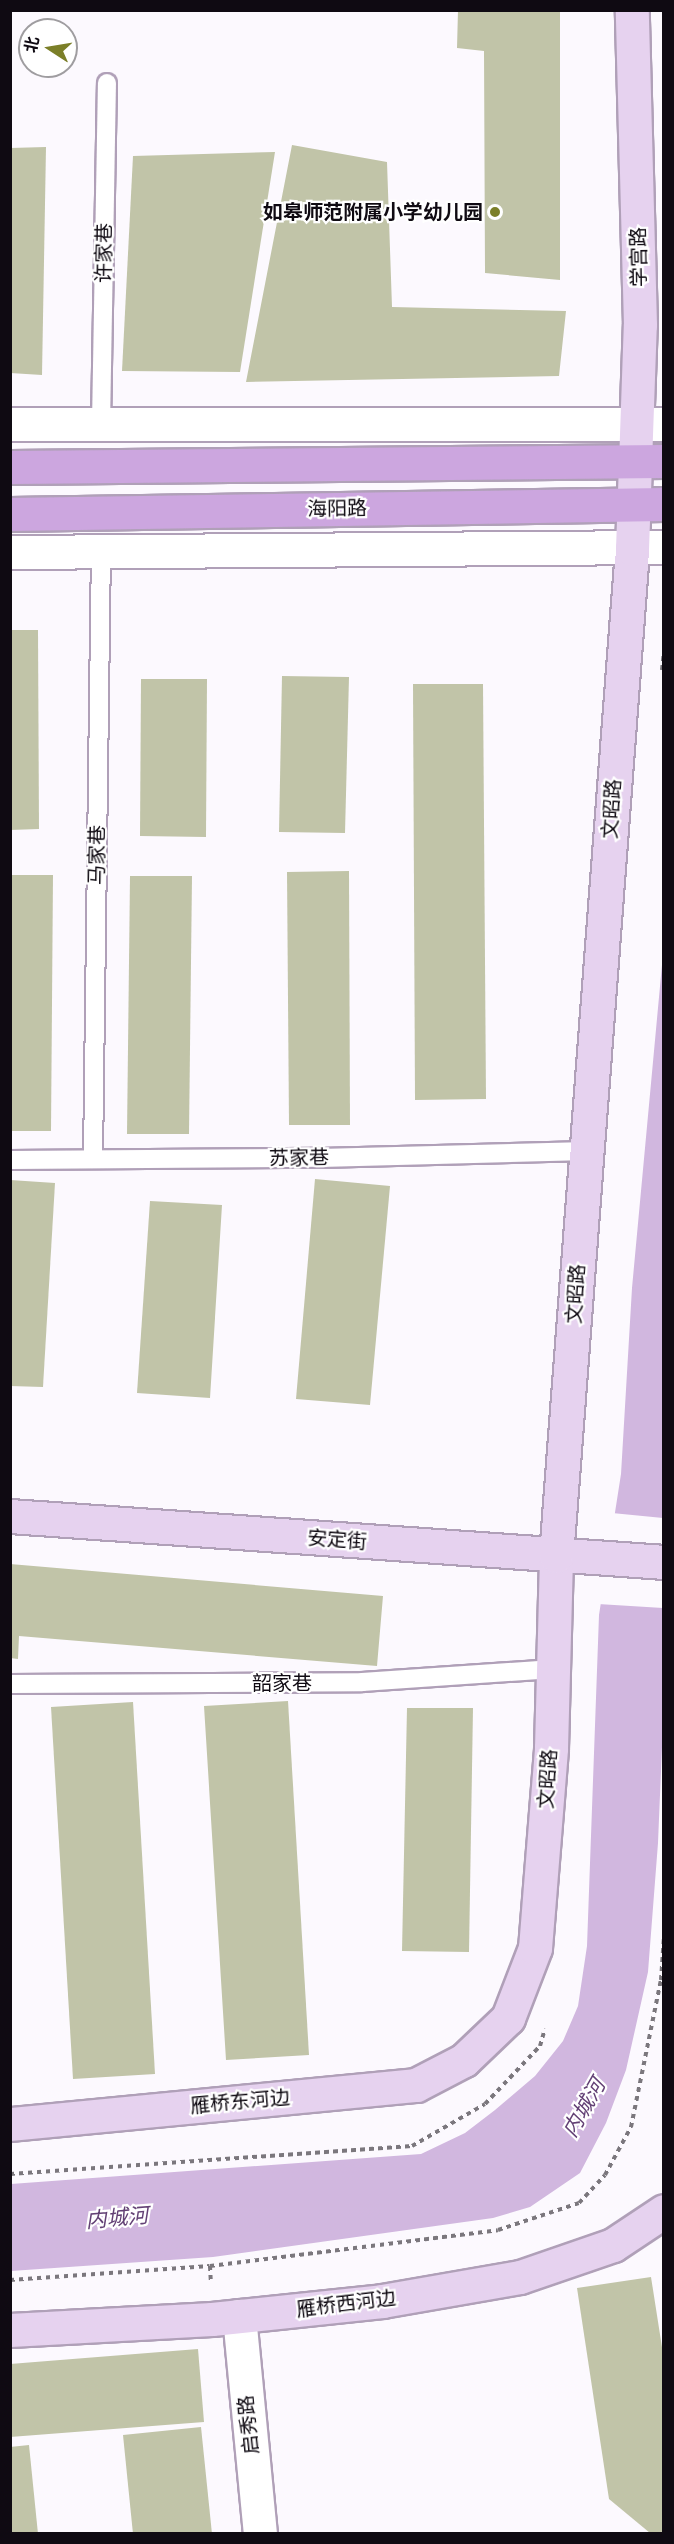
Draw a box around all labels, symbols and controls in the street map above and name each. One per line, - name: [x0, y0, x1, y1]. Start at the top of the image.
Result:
- north arrow: [18, 18, 78, 78]
- text: 北: [21, 35, 43, 54]
- place label: 如皋师范附属小学幼儿园: [263, 200, 483, 224]
- marker: 如皋师范附属小学幼儿园: [488, 205, 502, 219]
- street label: 许家巷: [91, 223, 117, 283]
- street label: 学宫路: [626, 227, 652, 287]
- street label: 海阳路: [307, 496, 367, 522]
- street label: 文昭路: [598, 778, 626, 840]
- street label: 马家巷: [84, 825, 110, 885]
- street label: 苏家巷: [269, 1145, 329, 1171]
- street label: 文昭路: [562, 1263, 590, 1325]
- street label: 安定街: [306, 1526, 368, 1554]
- street label: 韶家巷: [252, 1671, 312, 1695]
- street label: 文昭路: [534, 1748, 562, 1810]
- water label: 内城河: [557, 2074, 611, 2142]
- street label: 雁桥东河边: [189, 2086, 291, 2118]
- water label: 内城河: [85, 2203, 149, 2233]
- street label: 雁桥西河边: [295, 2286, 397, 2322]
- street label: 启秀路: [234, 2394, 264, 2456]

